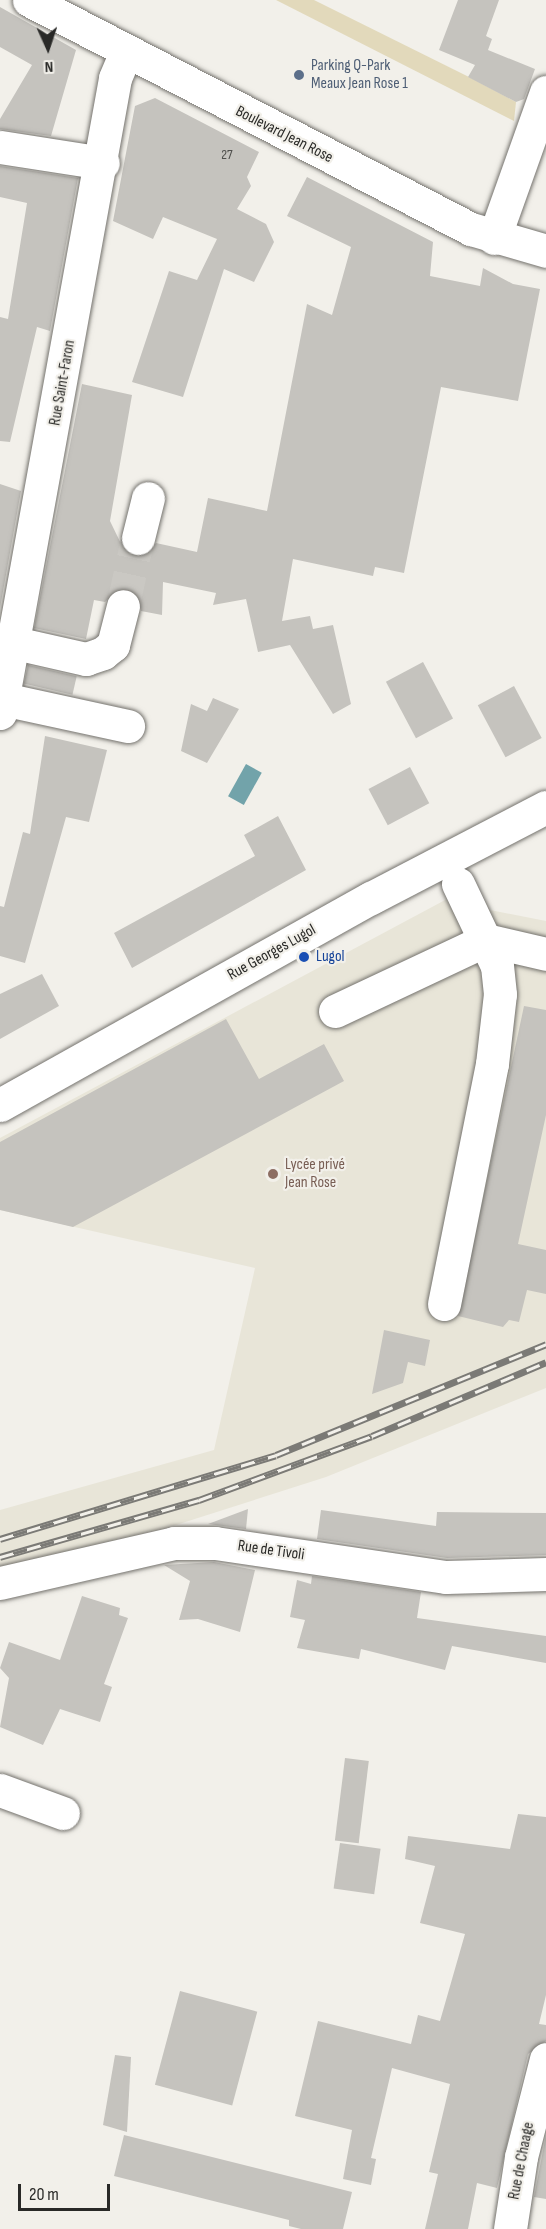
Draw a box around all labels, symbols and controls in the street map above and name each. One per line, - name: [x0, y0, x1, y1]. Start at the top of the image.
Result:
- north arrow: [18, 18, 78, 78]
- place label: Parking Q-Park Meaux Jean Rose 1: [311, 56, 408, 94]
- text: N: [44, 57, 54, 76]
- marker: Parking Q-Park Meaux Jean Rose 1: [292, 68, 306, 82]
- street label: Boulevard Jean Rose: [232, 102, 336, 168]
- house number: 27: [221, 147, 233, 163]
- street label: Rue Saint-Faron: [46, 339, 80, 427]
- street label: Rue Georges Lugol: [225, 921, 319, 985]
- place label: Lugol: [316, 947, 345, 967]
- marker: Lugol: [297, 950, 311, 964]
- place label: Lycée privé Jean Rose: [285, 1155, 345, 1193]
- marker: Lycée privé Jean Rose: [266, 1167, 280, 1181]
- street label: Rue de Tivoli: [236, 1537, 306, 1565]
- street label: Rue de Chaage: [505, 2121, 539, 2201]
- scale bar: [21, 2172, 112, 2210]
- text: 20 m: [29, 2184, 59, 2205]

